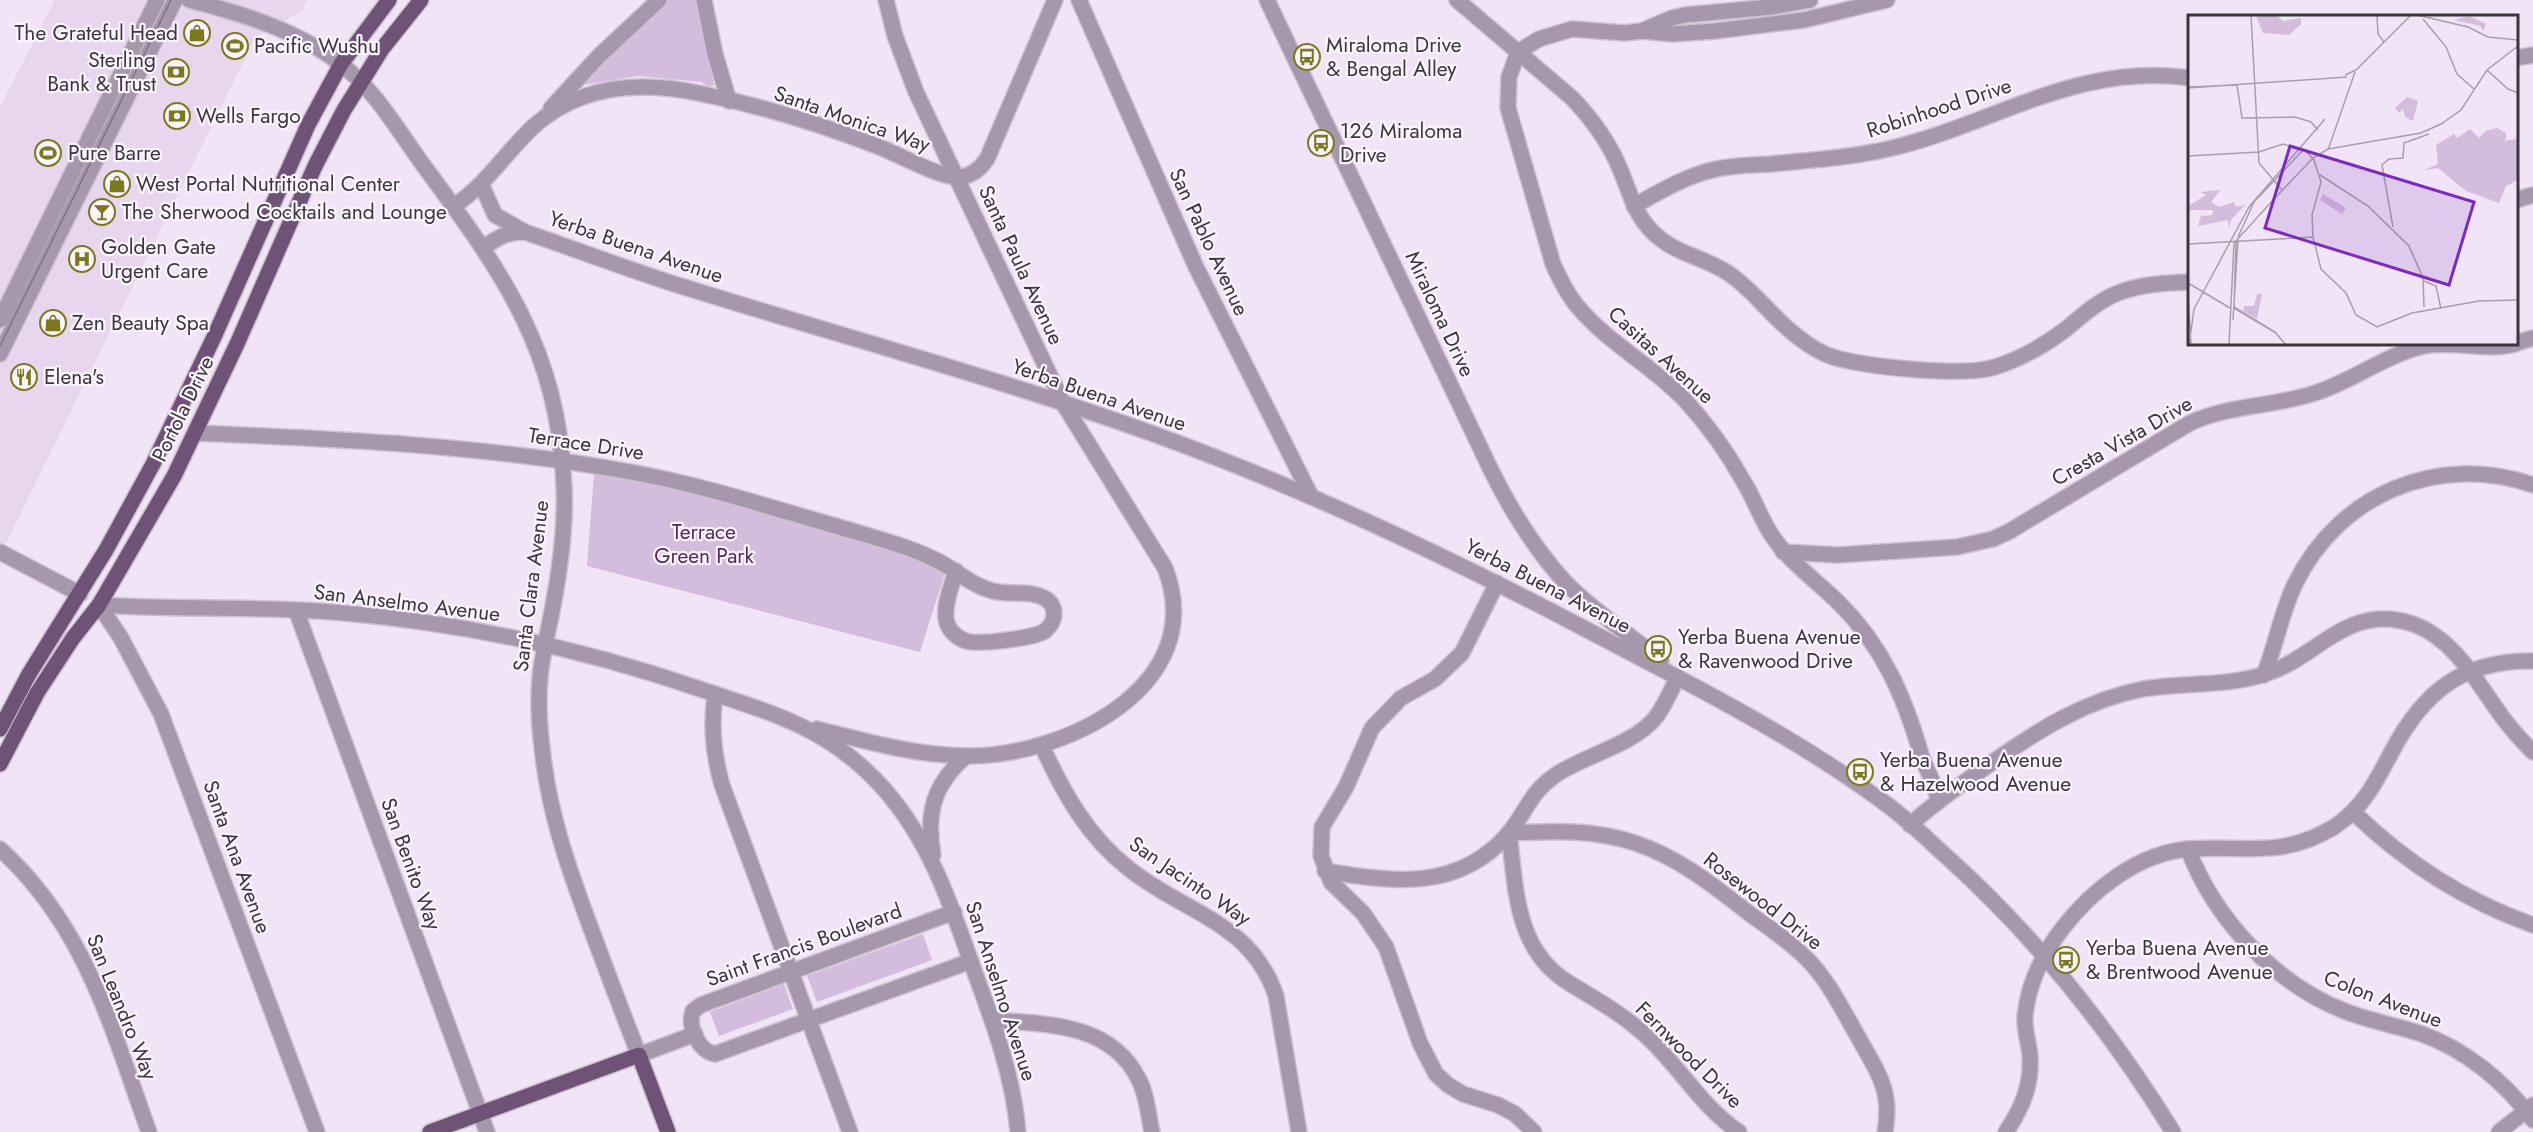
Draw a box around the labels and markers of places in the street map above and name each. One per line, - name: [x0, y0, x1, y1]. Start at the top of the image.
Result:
- place label: The Grateful Head: [15, 18, 178, 48]
- shop icon: The Grateful Head: [182, 18, 212, 48]
- place label: Miraloma Drive & Bengal Alley: [1326, 30, 1462, 84]
- sports icon: Pacific Wushu: [220, 31, 250, 61]
- place label: Pacific Wushu: [254, 31, 379, 61]
- bus stop icon: Miraloma Drive & Bengal Alley: [1292, 42, 1322, 72]
- place label: Sterling Bank & Trust: [47, 45, 156, 99]
- bank icon: Sterling Bank & Trust: [161, 57, 191, 87]
- bank icon: Wells Fargo: [162, 101, 192, 131]
- place label: Wells Fargo: [196, 101, 301, 131]
- place label: 126 Miraloma Drive: [1340, 116, 1462, 170]
- bus stop icon: 126 Miraloma Drive: [1306, 128, 1336, 158]
- sports icon: Pure Barre: [33, 138, 63, 168]
- place label: Pure Barre: [68, 138, 161, 168]
- shop icon: West Portal Nutritional Center: [102, 169, 132, 199]
- place label: West Portal Nutritional Center: [136, 169, 401, 199]
- bar icon: The Sherwood Cocktails and Lounge: [87, 197, 117, 227]
- place label: The Sherwood Cocktails and Lounge: [122, 197, 447, 227]
- place label: Golden Gate Urgent Care: [101, 232, 216, 286]
- hospital icon: Golden Gate Urgent Care: [67, 244, 97, 274]
- shop icon: Zen Beauty Spa: [38, 308, 68, 338]
- place label: Zen Beauty Spa: [72, 308, 209, 338]
- restaurant icon: Elena's: [9, 362, 39, 392]
- place label: Elena's: [44, 362, 104, 392]
- place label: Yerba Buena Avenue & Ravenwood Drive: [1678, 622, 1861, 676]
- bus stop icon: Yerba Buena Avenue & Ravenwood Drive: [1643, 634, 1673, 664]
- place label: Yerba Buena Avenue & Hazelwood Avenue: [1880, 745, 2071, 799]
- bus stop icon: Yerba Buena Avenue & Hazelwood Avenue: [1845, 757, 1875, 787]
- place label: Yerba Buena Avenue & Brentwood Avenue: [2086, 933, 2273, 987]
- bus stop icon: Yerba Buena Avenue & Brentwood Avenue: [2051, 945, 2081, 975]

